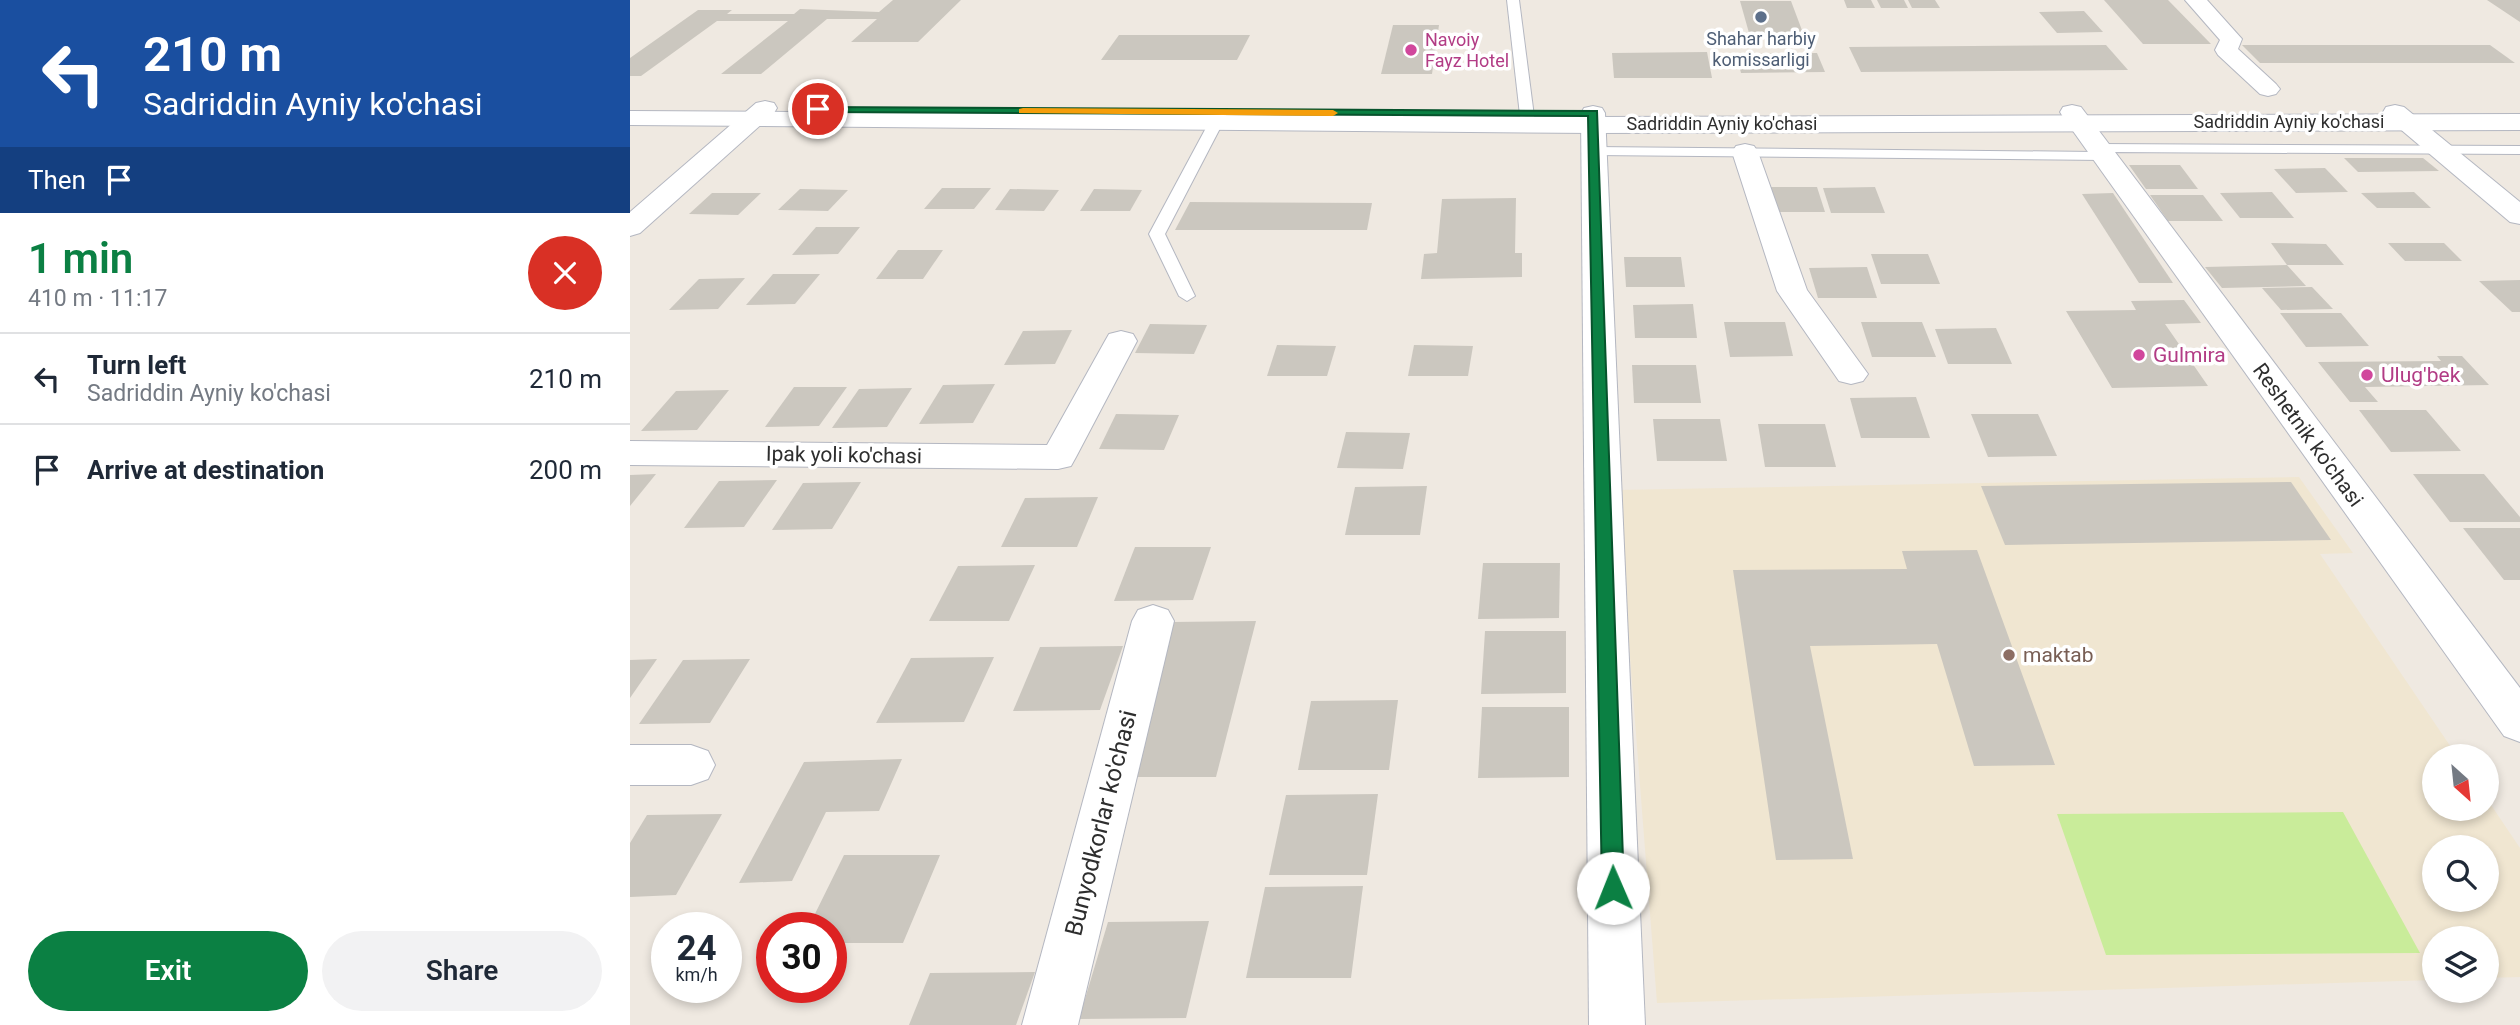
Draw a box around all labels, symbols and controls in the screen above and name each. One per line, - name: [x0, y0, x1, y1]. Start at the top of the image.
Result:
- marker: Shahar harbiy komissarligi: [1753, 9, 1769, 25]
- text: 210 m: [143, 26, 282, 83]
- icon: left: [28, 28, 119, 119]
- place label: Shahar harbiy komissarligi: [1706, 28, 1816, 70]
- place label: Navoiy Fayz Hotel: [1425, 29, 1509, 71]
- marker: Navoiy Fayz Hotel: [1403, 42, 1419, 58]
- pin: [788, 79, 848, 139]
- text: Sadriddin Ayniy ko'chasi: [143, 85, 482, 123]
- icon: arrive: [799, 90, 837, 128]
- street label: Sadriddin Ayniy ko'chasi: [2194, 111, 2384, 132]
- street label: Sadriddin Ayniy ko'chasi: [1627, 113, 1817, 134]
- icon: arrive: [100, 161, 138, 199]
- text: Then: [28, 165, 86, 195]
- text: 1 min: [28, 234, 133, 283]
- button: close: [528, 236, 602, 310]
- text: 410 m · 11:17: [28, 285, 167, 312]
- place label: Gulmira: [2153, 343, 2226, 367]
- marker: Gulmira: [2131, 347, 2147, 363]
- text: Turn left: [87, 350, 186, 380]
- street label: Reshetnik ko'chasi: [2248, 359, 2368, 511]
- icon: left: [28, 360, 66, 398]
- place label: Ulug'bek: [2381, 363, 2461, 387]
- text: 210 m: [529, 364, 602, 394]
- marker: Ulug'bek: [2359, 367, 2375, 383]
- text: Sadriddin Ayniy ko'chasi: [87, 380, 331, 407]
- street label: Ipak yoli ko'chasi: [766, 442, 922, 468]
- icon: arrive: [28, 451, 66, 489]
- text: Arrive at destination: [87, 455, 324, 485]
- text: 200 m: [529, 455, 602, 485]
- place label: maktab: [2023, 643, 2094, 667]
- marker: maktab: [2001, 647, 2017, 663]
- street label: Bunyodkorlar ko'chasi: [1059, 707, 1143, 939]
- north arrow: [2422, 744, 2499, 821]
- map controls: [2422, 744, 2499, 1003]
- button: search: [2422, 835, 2499, 912]
- position arrow: [1576, 851, 1650, 925]
- speed limit sign: 30: [756, 912, 847, 1003]
- button: layers: [2422, 926, 2499, 1003]
- text: 24: [676, 928, 717, 969]
- button: Exit: [28, 931, 308, 1011]
- button: Share: [322, 931, 602, 1011]
- text: km/h: [675, 964, 718, 985]

